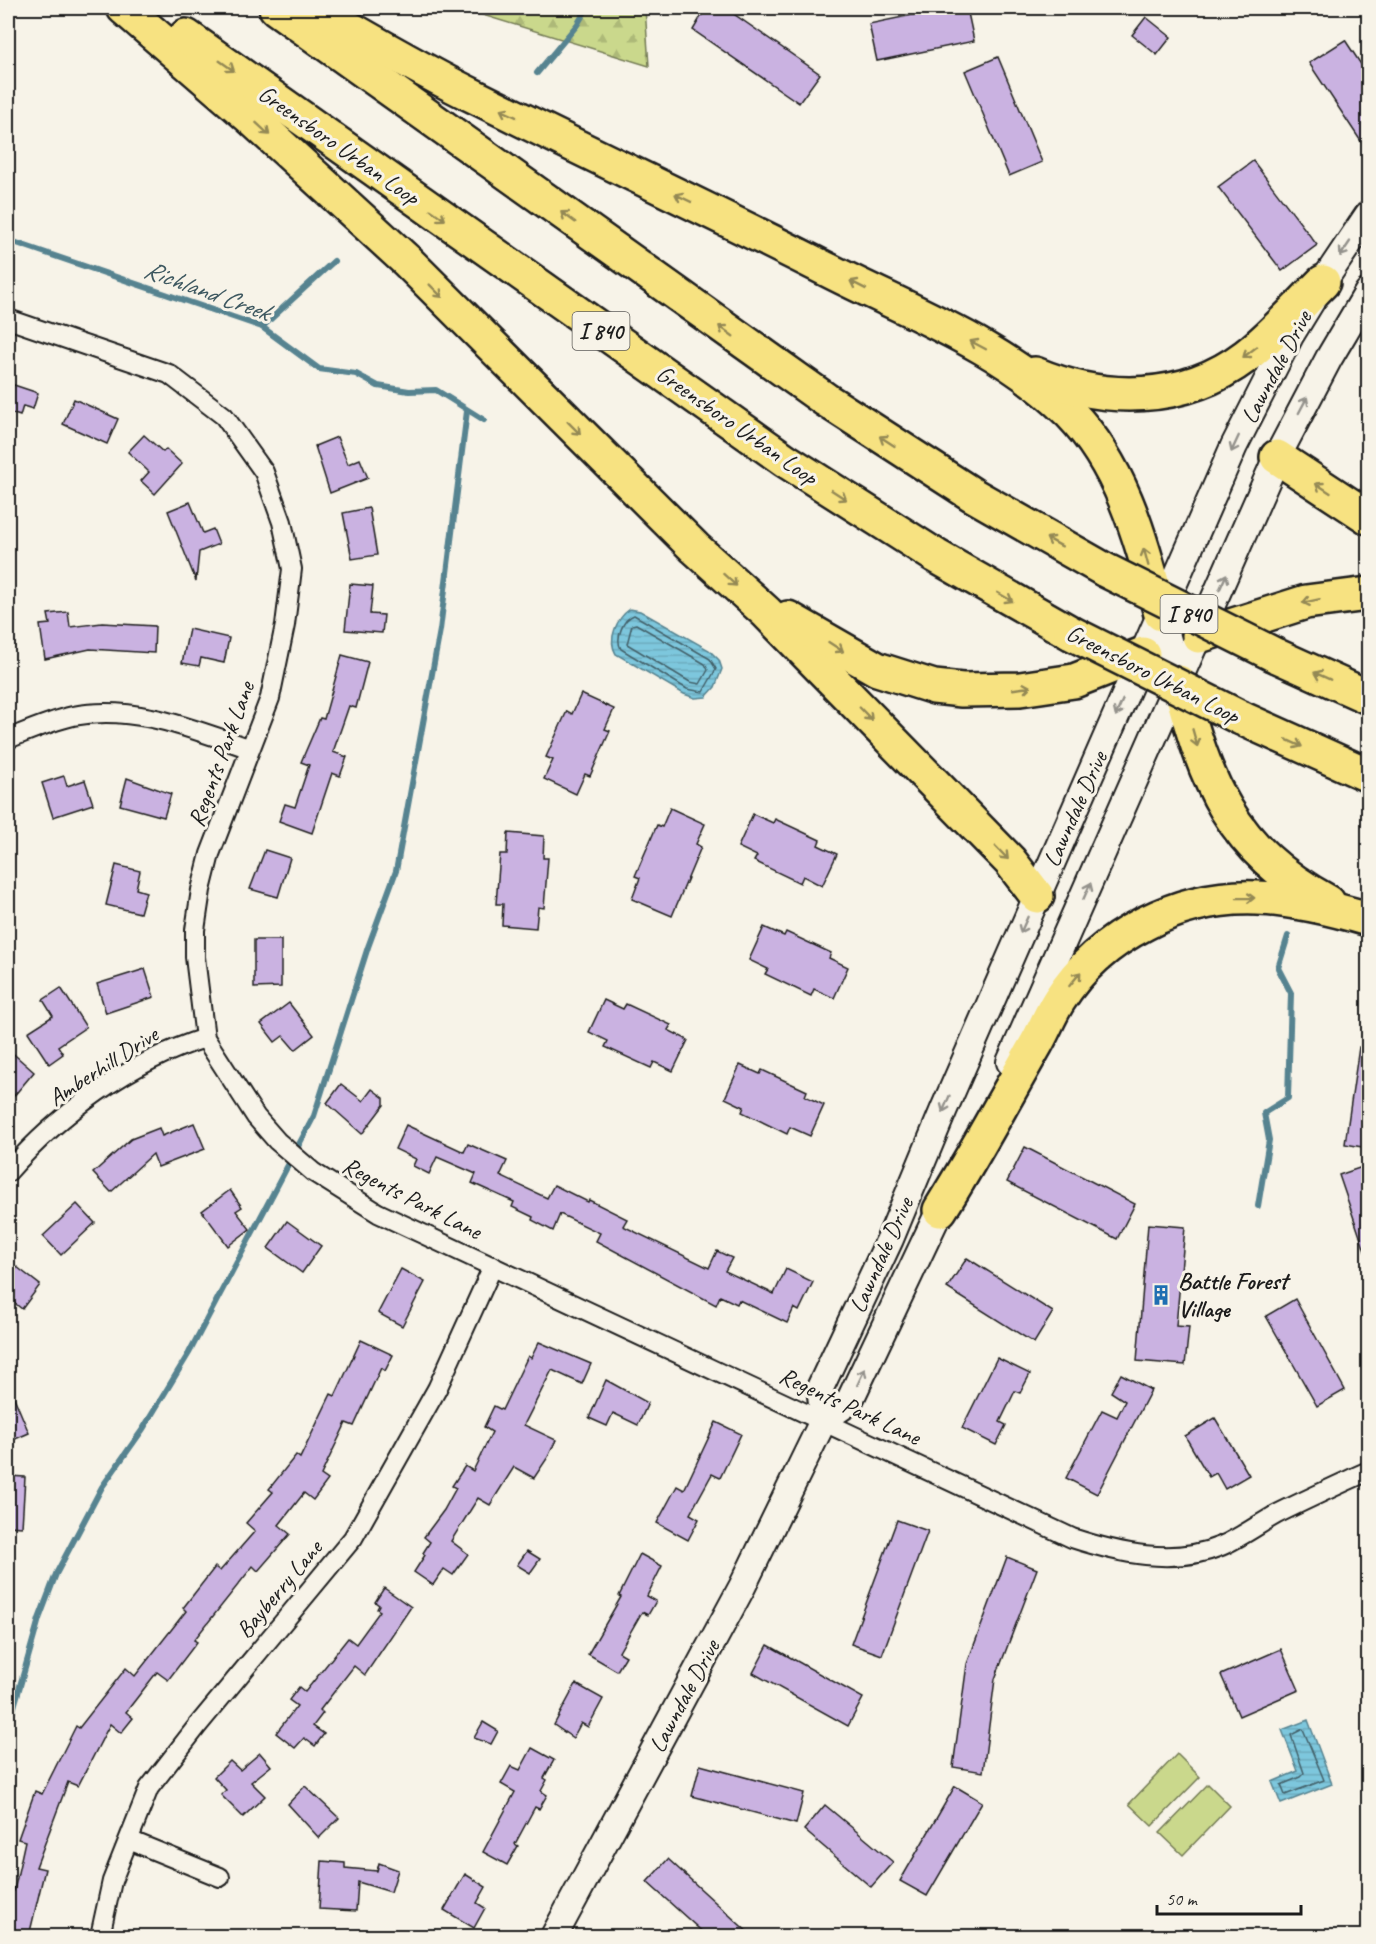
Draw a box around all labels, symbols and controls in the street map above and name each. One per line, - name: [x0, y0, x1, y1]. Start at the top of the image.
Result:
- one-way arrow: [219, 60, 235, 72]
- street label: Greensboro Urban Loop: [253, 78, 427, 213]
- one-way arrow: [499, 106, 517, 118]
- one-way arrow: [255, 122, 270, 136]
- one-way arrow: [675, 191, 693, 203]
- one-way arrow: [429, 209, 445, 221]
- one-way arrow: [560, 211, 576, 223]
- one-way arrow: [1339, 240, 1351, 256]
- water label: Richland Creek: [140, 253, 278, 330]
- one-way arrow: [849, 279, 867, 290]
- one-way arrow: [429, 283, 444, 298]
- street label: Lawndale Drive: [1234, 304, 1319, 428]
- road number: I 840: [572, 312, 630, 350]
- one-way arrow: [719, 324, 735, 337]
- one-way arrow: [970, 339, 987, 351]
- one-way arrow: [1242, 345, 1258, 358]
- street label: Greensboro Urban Loop: [651, 358, 825, 493]
- one-way arrow: [1298, 396, 1309, 414]
- one-way arrow: [567, 421, 582, 436]
- one-way arrow: [879, 434, 896, 447]
- one-way arrow: [1229, 435, 1240, 453]
- one-way arrow: [1315, 481, 1332, 493]
- one-way arrow: [830, 488, 847, 501]
- one-way arrow: [1046, 536, 1063, 548]
- one-way arrow: [1139, 548, 1151, 567]
- one-way arrow: [723, 573, 738, 587]
- one-way arrow: [1218, 574, 1229, 592]
- one-way arrow: [996, 591, 1013, 603]
- road number: I 840: [1160, 595, 1218, 633]
- one-way arrow: [1301, 596, 1321, 607]
- street label: Greensboro Urban Loop: [1062, 618, 1246, 731]
- one-way arrow: [827, 642, 844, 654]
- one-way arrow: [1313, 670, 1331, 682]
- street label: Regents Park Lane: [181, 675, 262, 831]
- one-way arrow: [1012, 683, 1032, 694]
- one-way arrow: [1113, 699, 1124, 717]
- one-way arrow: [858, 706, 873, 721]
- one-way arrow: [1189, 728, 1201, 747]
- one-way arrow: [1284, 737, 1302, 749]
- street label: Lawndale Drive: [1036, 745, 1115, 871]
- one-way arrow: [995, 846, 1010, 861]
- one-way arrow: [1081, 882, 1093, 900]
- one-way arrow: [1235, 892, 1255, 904]
- one-way arrow: [1018, 916, 1030, 934]
- one-way arrow: [1069, 971, 1082, 987]
- street label: Amberhill Drive: [42, 1018, 165, 1113]
- one-way arrow: [940, 1095, 951, 1113]
- street label: Regents Park Lane: [337, 1150, 489, 1247]
- street label: Lawndale Drive: [842, 1191, 921, 1317]
- place label: Battle Forest Village: [1178, 1266, 1291, 1324]
- building icon: Battle Forest Village: [1149, 1283, 1173, 1307]
- street label: Regents Park Lane: [775, 1360, 927, 1453]
- one-way arrow: [856, 1369, 868, 1387]
- street label: Bayberry Lane: [229, 1532, 330, 1644]
- street label: Lawndale Drive: [642, 1633, 727, 1757]
- scale bar: [1157, 1878, 1301, 1916]
- text: 50 m: [1166, 1888, 1199, 1910]

